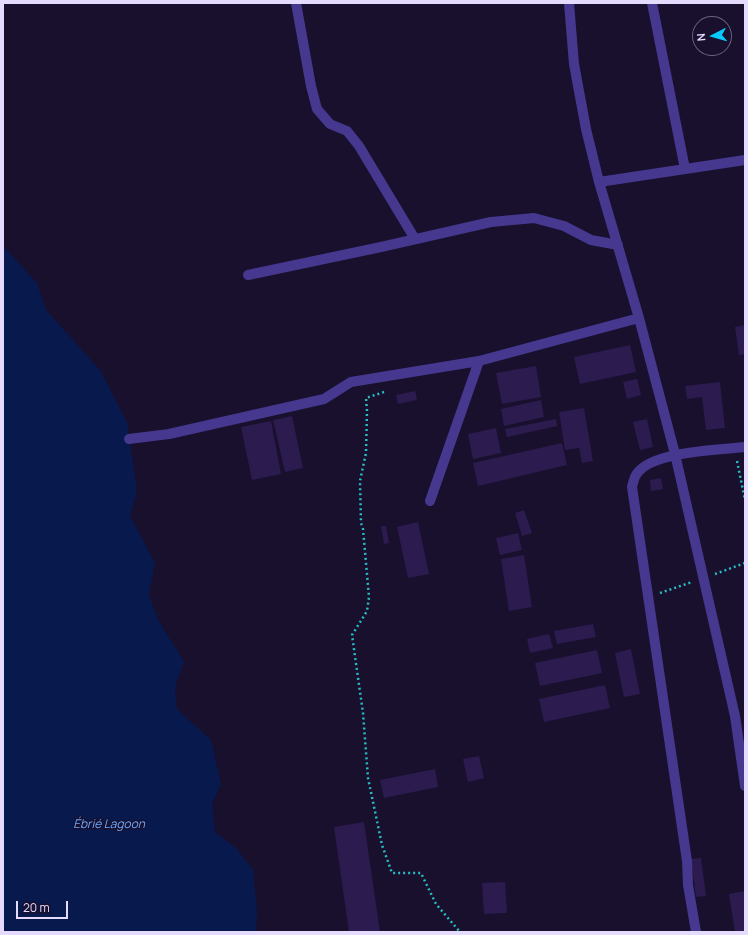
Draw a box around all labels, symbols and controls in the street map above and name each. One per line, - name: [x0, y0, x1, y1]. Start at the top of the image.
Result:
- north arrow: [692, 16, 732, 56]
- text: N: [693, 32, 708, 42]
- water label: Ébrié Lagoon: [73, 818, 145, 832]
- scale bar: [18, 893, 70, 919]
- text: 20 m: [23, 899, 50, 916]

